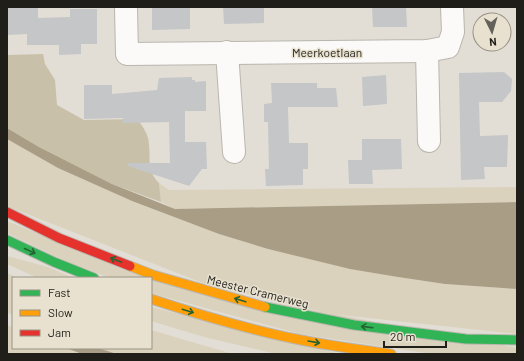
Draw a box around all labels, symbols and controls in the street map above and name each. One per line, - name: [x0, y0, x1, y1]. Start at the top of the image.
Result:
- north arrow: [472, 12, 512, 52]
- text: N: [489, 36, 497, 49]
- street label: Meerkoetlaan: [292, 45, 362, 59]
- one-way arrow: [24, 248, 36, 255]
- one-way arrow: [110, 256, 122, 264]
- street label: Meester Cramerweg: [206, 272, 310, 310]
- legend: [12, 277, 152, 349]
- text: Fast: [48, 285, 71, 299]
- one-way arrow: [233, 296, 246, 303]
- text: Slow: [48, 305, 73, 319]
- one-way arrow: [181, 308, 194, 315]
- one-way arrow: [361, 323, 374, 331]
- scale bar: [384, 323, 446, 349]
- text: Jam: [48, 325, 71, 339]
- text: 20 m: [390, 329, 416, 343]
- one-way arrow: [307, 339, 320, 347]

